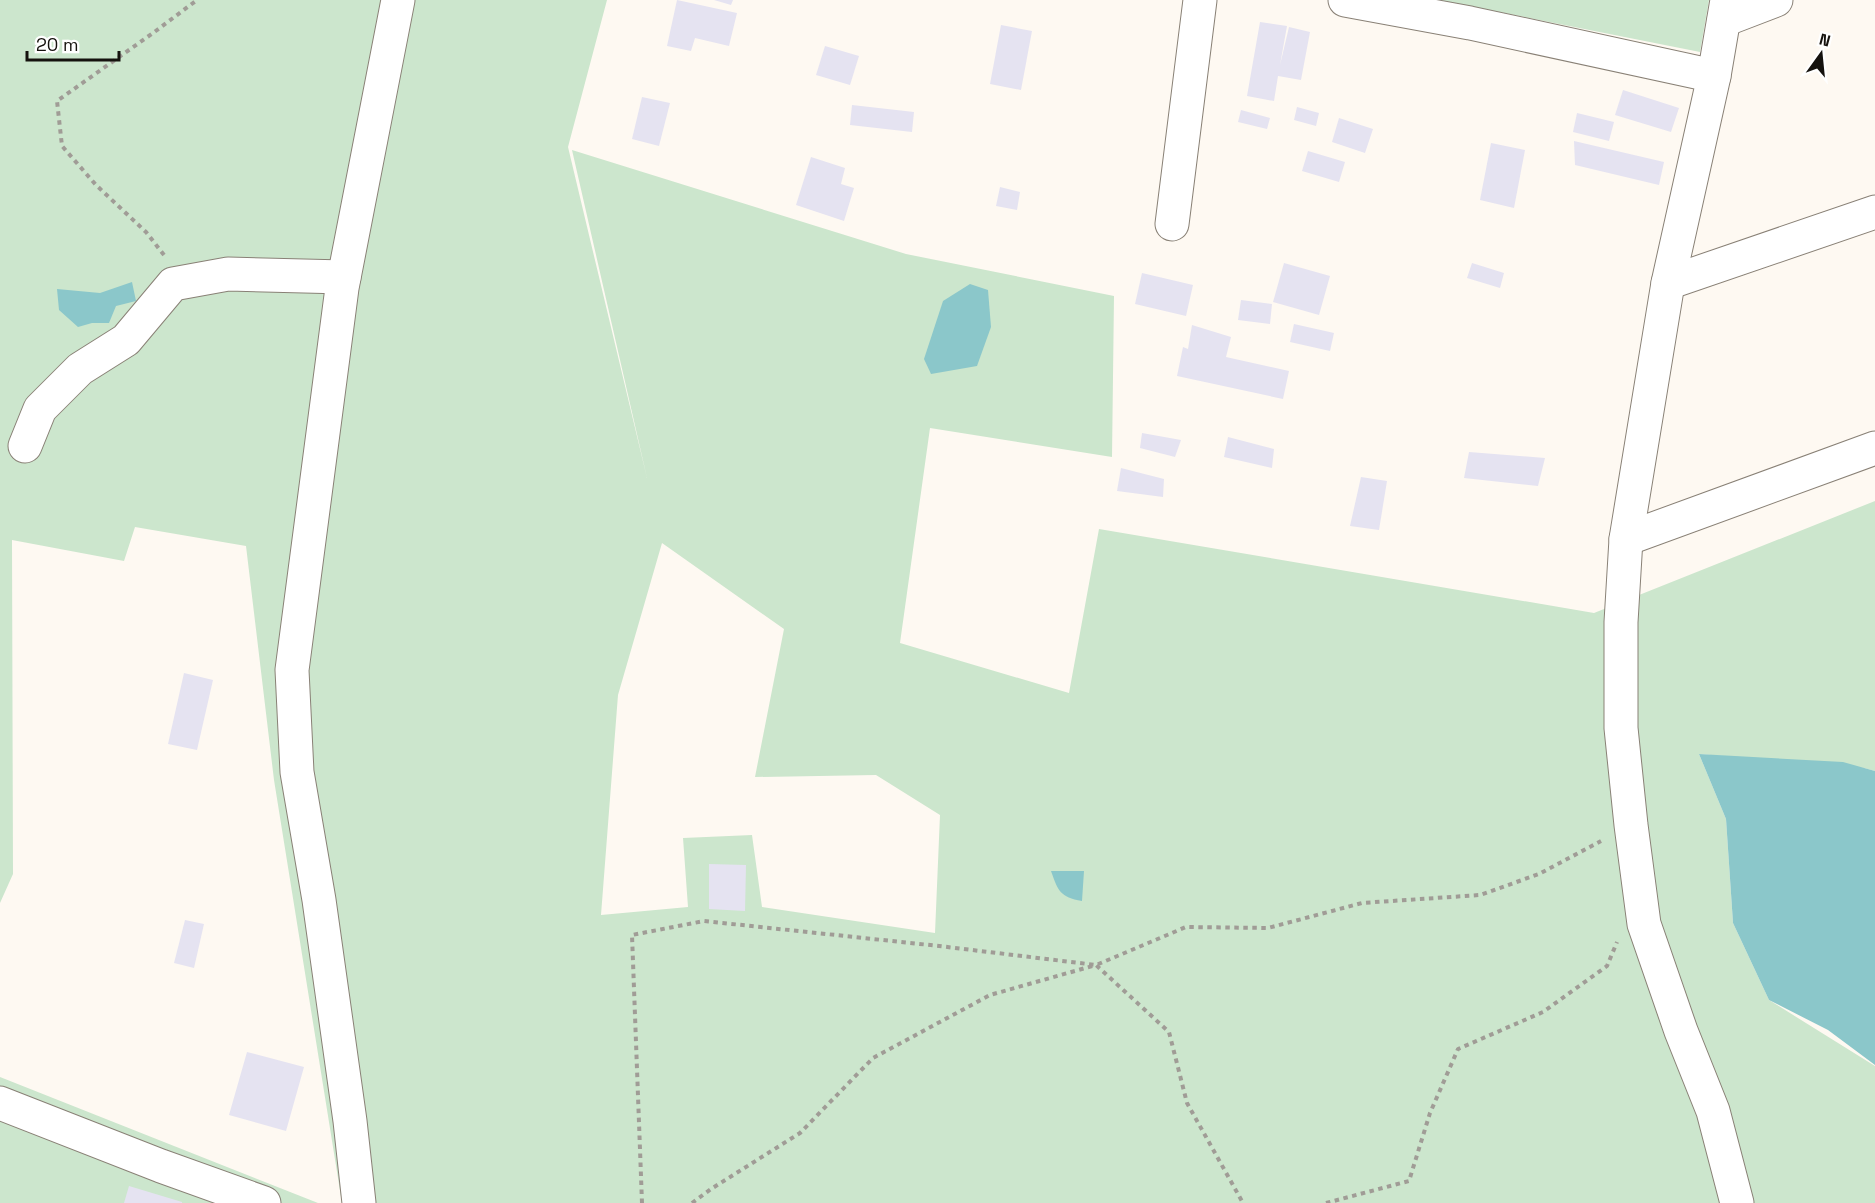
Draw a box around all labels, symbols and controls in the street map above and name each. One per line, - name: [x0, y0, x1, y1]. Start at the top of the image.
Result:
- scale bar: [27, 24, 118, 62]
- north arrow: [1791, 24, 1851, 84]
- text: N: [1817, 28, 1833, 52]
- text: 20 m: [36, 33, 79, 56]

